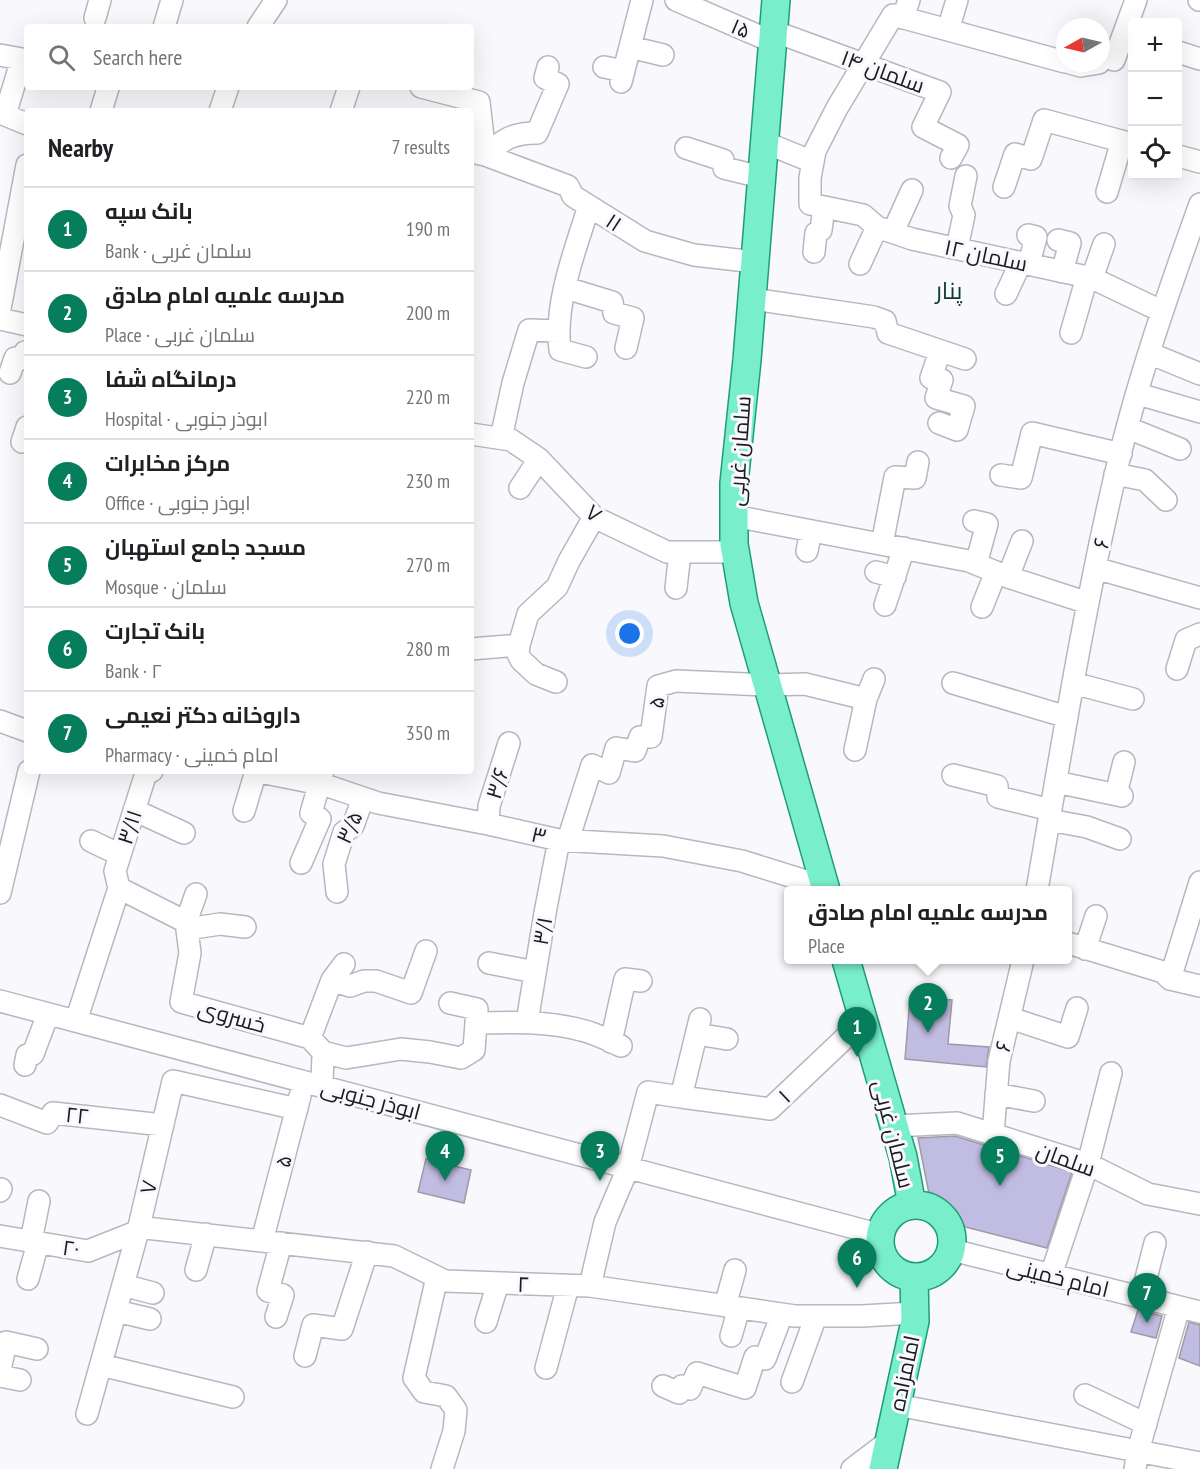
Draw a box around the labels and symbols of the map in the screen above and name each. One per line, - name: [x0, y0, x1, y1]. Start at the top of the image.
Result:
- street label: ۱۵: [727, 11, 755, 45]
- north arrow: [1056, 18, 1110, 72]
- street label: سلمان ۱۴: [837, 43, 929, 99]
- street label: ۱۱: [601, 207, 627, 237]
- street label: سلمان ۱۲: [942, 233, 1030, 277]
- district label: پنار: [934, 275, 963, 307]
- street label: سلمان غربی: [721, 395, 757, 507]
- street label: ۷: [580, 498, 608, 528]
- street label: ۶: [1086, 535, 1116, 551]
- your location: [615, 619, 644, 648]
- street label: ۵: [641, 693, 671, 711]
- street label: ۳/۶: [479, 764, 515, 802]
- street label: ۳/۱۱: [110, 806, 148, 848]
- street label: ۳/۵: [329, 806, 369, 848]
- street label: ۳: [529, 820, 549, 850]
- street label: ۳/۱: [526, 915, 558, 947]
- pin: 2: [908, 984, 948, 1033]
- street label: خسروی: [195, 993, 269, 1039]
- pin: 1: [838, 1008, 876, 1057]
- street label: ۶: [988, 1037, 1018, 1055]
- street label: ابوذر جنوبی: [318, 1072, 424, 1126]
- street label: سلمان غربی: [867, 1077, 921, 1191]
- street label: ۱: [772, 1083, 796, 1109]
- street label: ۲۲: [64, 1100, 90, 1130]
- pin: 4: [426, 1132, 464, 1181]
- pin: 3: [580, 1132, 620, 1181]
- street label: سلمان: [1033, 1135, 1099, 1183]
- pin: 5: [980, 1136, 1020, 1186]
- street label: ۵: [268, 1152, 298, 1170]
- street label: ۷: [133, 1177, 163, 1197]
- street label: ۲۰: [61, 1233, 81, 1263]
- pin: 6: [838, 1238, 876, 1288]
- street label: امام خمینی: [1003, 1251, 1112, 1305]
- street label: ۲: [517, 1270, 529, 1298]
- pin: 7: [1128, 1274, 1166, 1323]
- street label: امامزاده: [882, 1333, 926, 1413]

